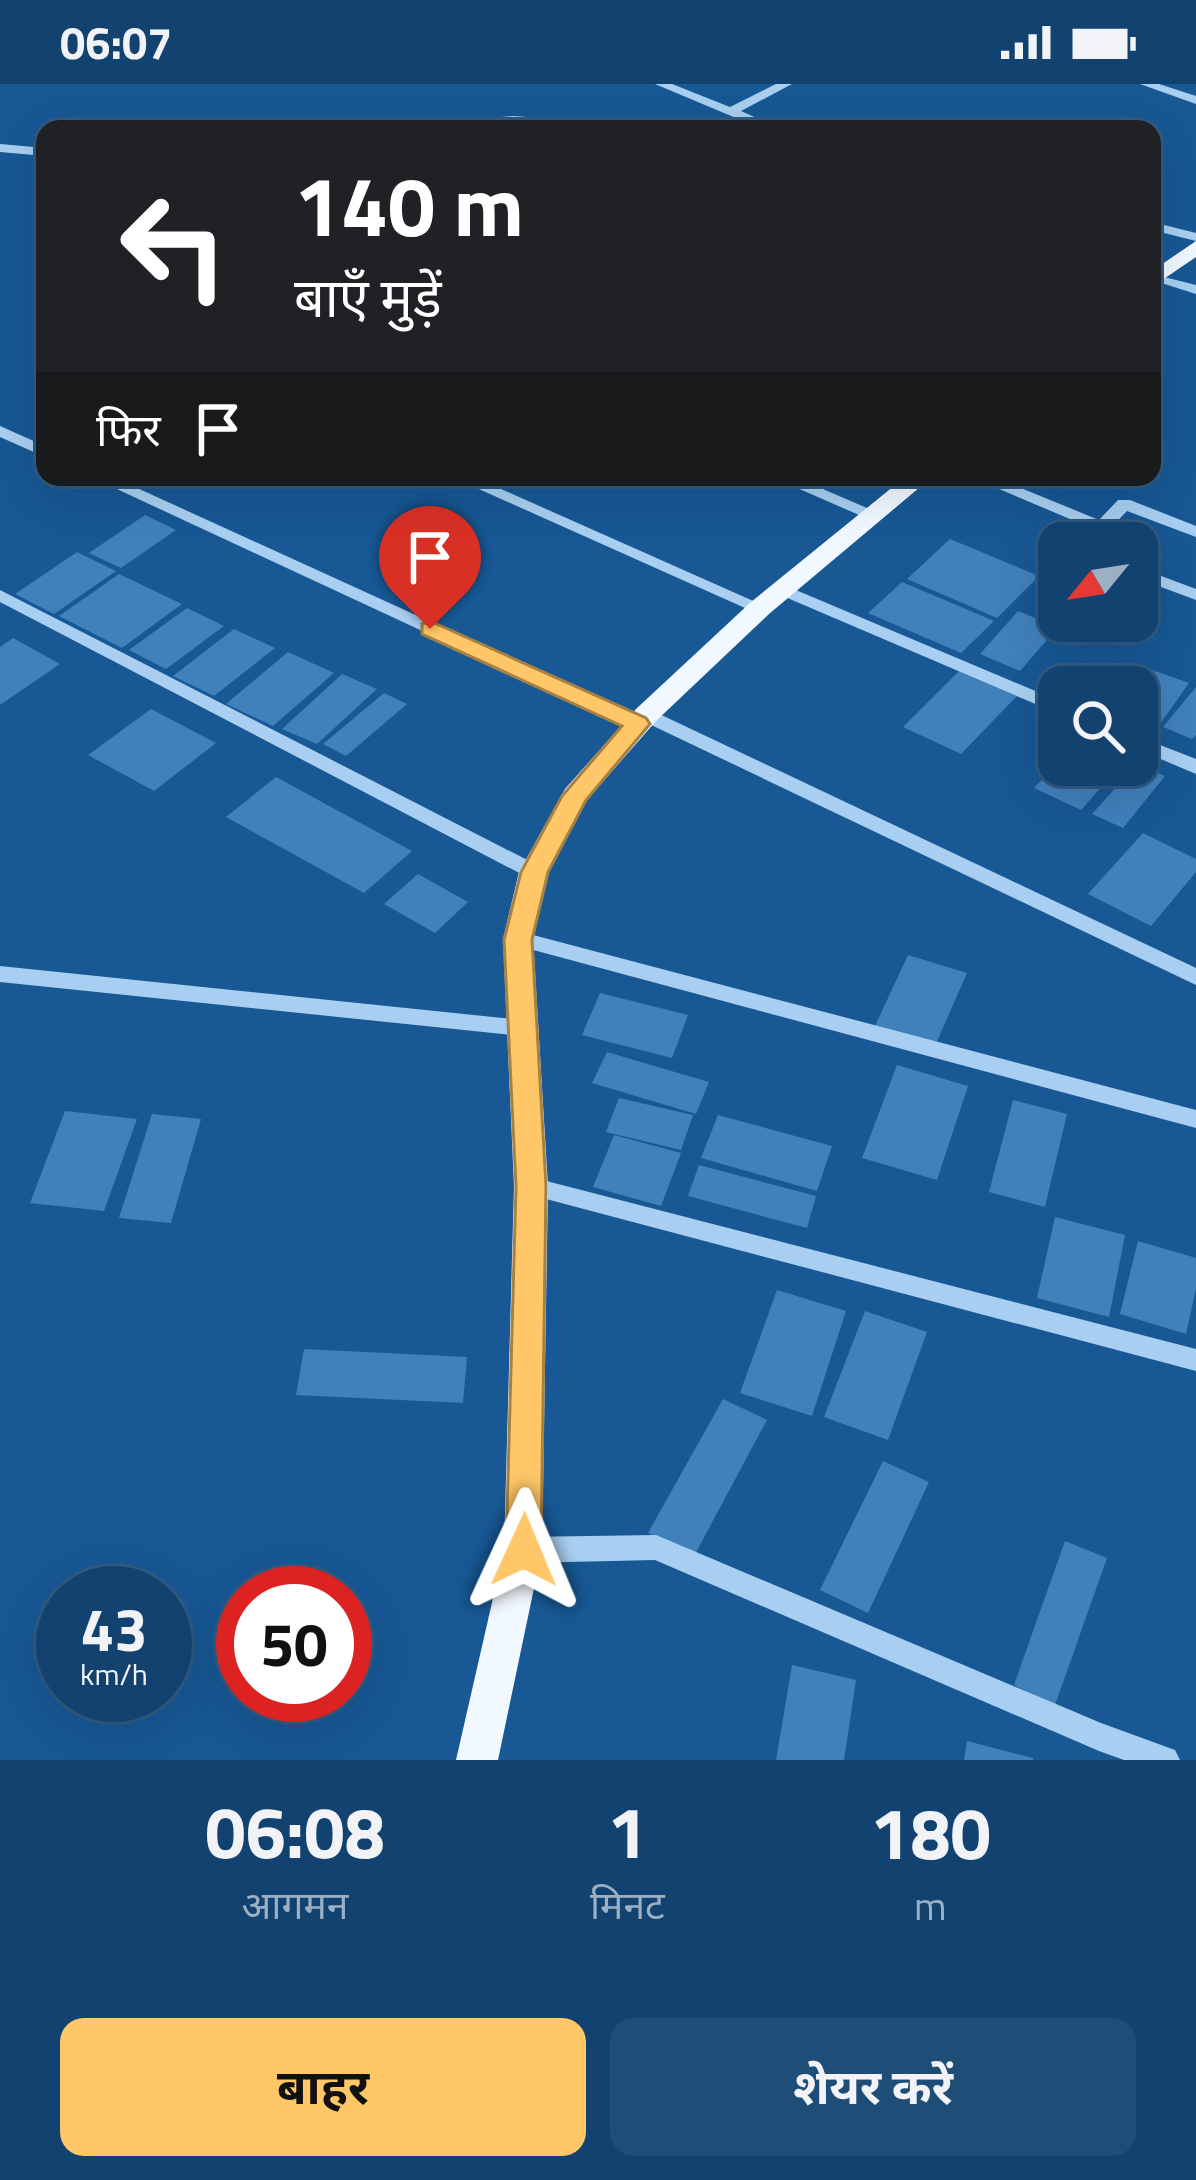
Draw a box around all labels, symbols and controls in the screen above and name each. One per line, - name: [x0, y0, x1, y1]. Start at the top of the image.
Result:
- text: 06:07: [60, 8, 172, 76]
- text: 140 m: [294, 141, 524, 269]
- icon: left: [96, 168, 252, 324]
- text: बाएँ मुड़ें: [294, 256, 442, 338]
- text: फिर: [96, 395, 161, 463]
- icon: arrive: [185, 396, 251, 462]
- pin: [379, 506, 481, 629]
- north arrow: [1038, 522, 1158, 642]
- map controls: [1038, 522, 1158, 786]
- icon: arrive: [397, 524, 463, 590]
- button: search: [1038, 666, 1158, 786]
- position arrow: [461, 1487, 587, 1613]
- speed limit sign: 50: [216, 1566, 372, 1722]
- text: 43: [80, 1583, 148, 1674]
- text: km/h: [80, 1651, 148, 1697]
- text: 06:08: [205, 1776, 385, 1886]
- text: 1: [607, 1776, 648, 1886]
- text: 180: [870, 1777, 991, 1887]
- text: आगमन: [242, 1875, 348, 1934]
- text: मिनट: [590, 1875, 665, 1934]
- text: m: [914, 1876, 947, 1935]
- button: बाहर: [60, 2018, 586, 2156]
- button: शेयर करें: [610, 2018, 1136, 2156]

